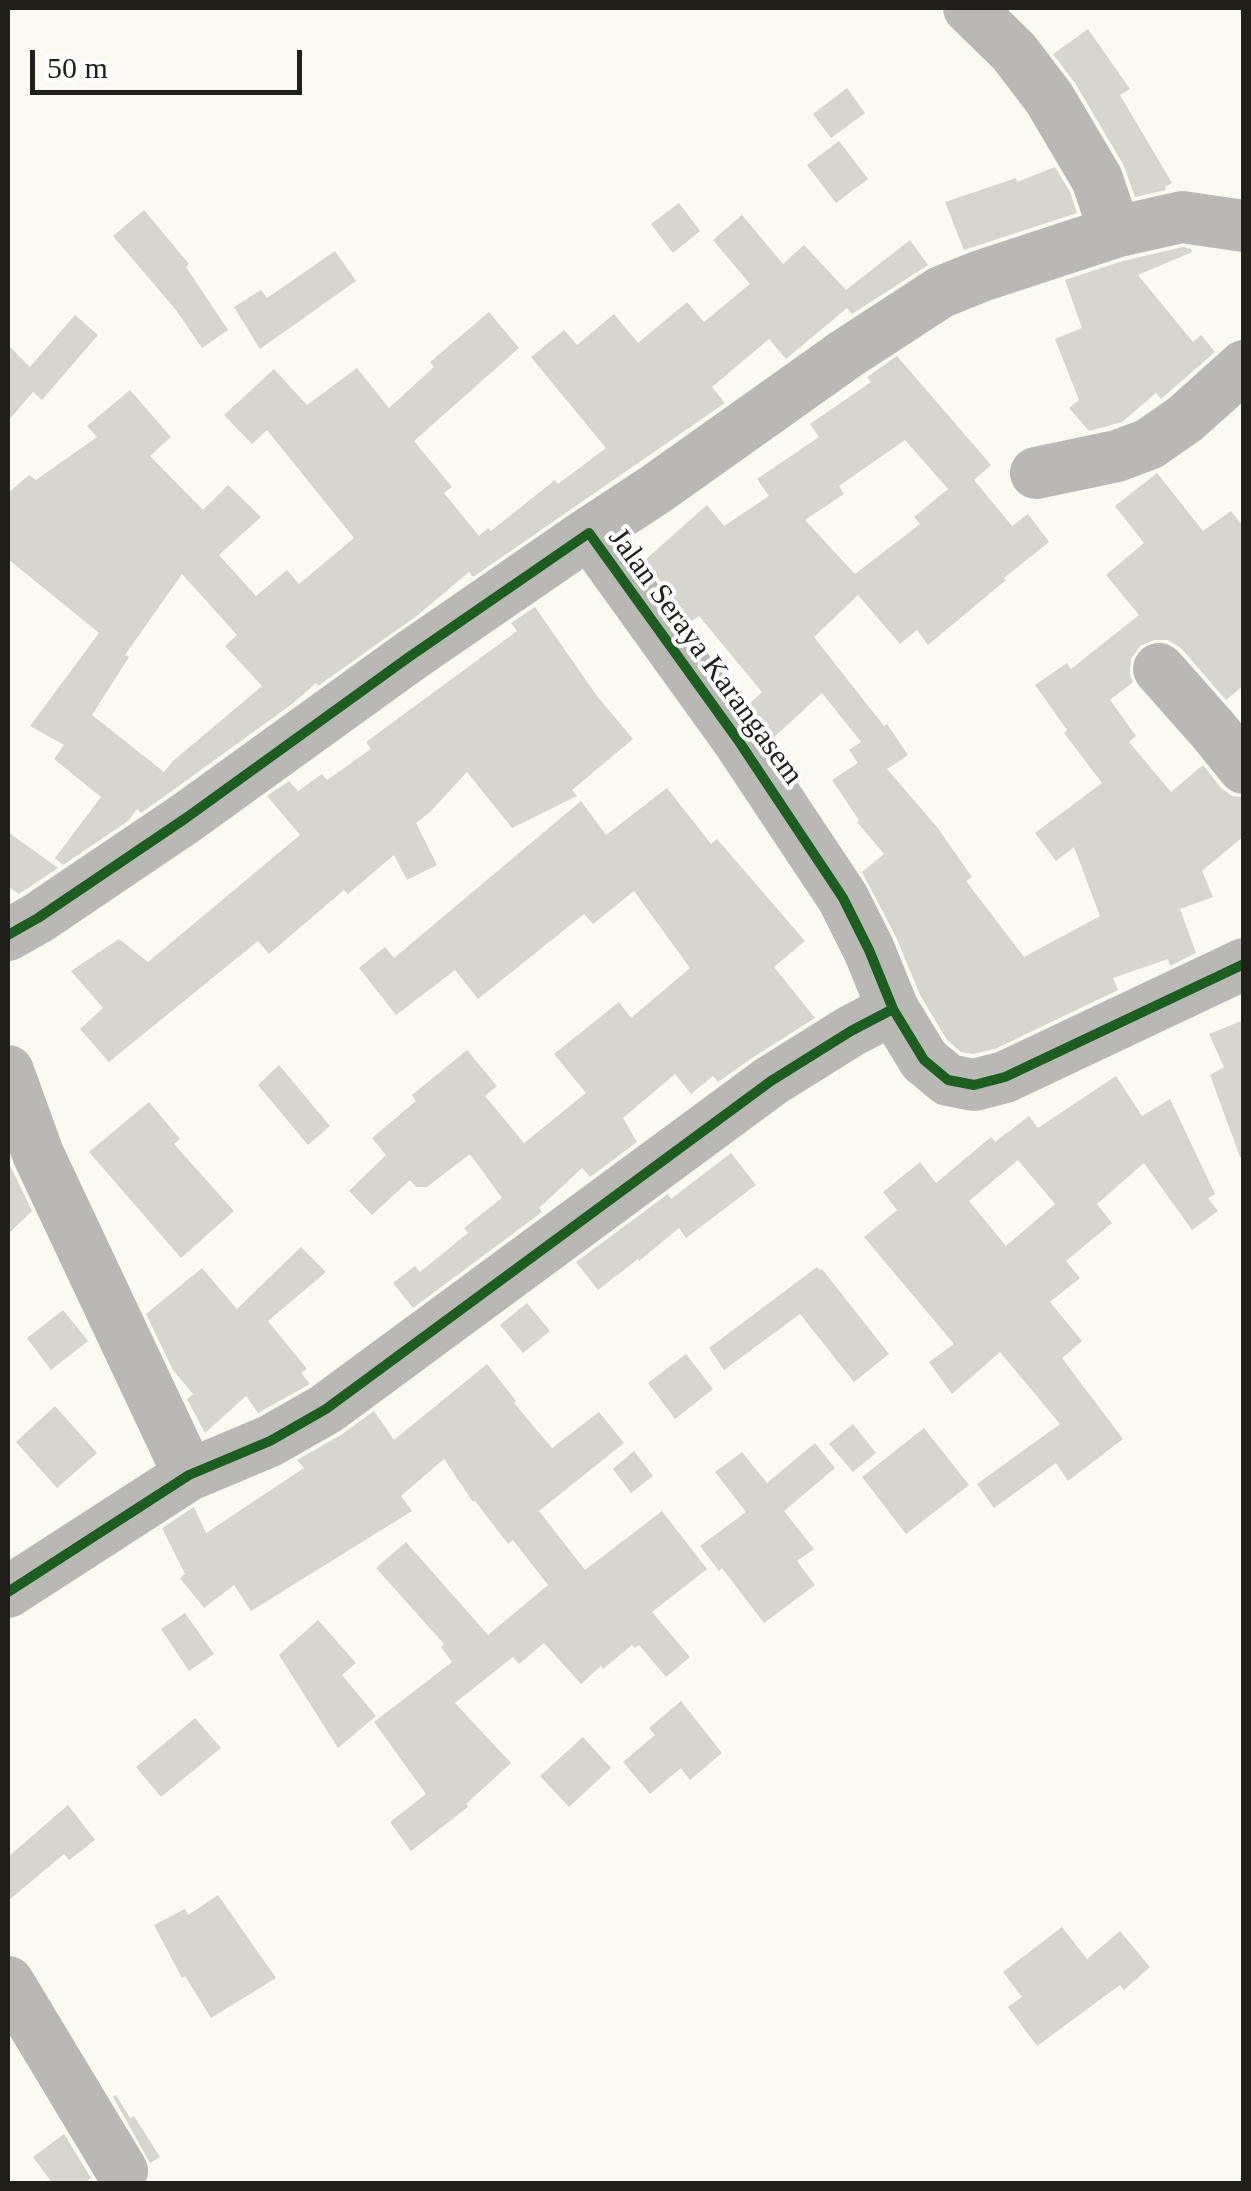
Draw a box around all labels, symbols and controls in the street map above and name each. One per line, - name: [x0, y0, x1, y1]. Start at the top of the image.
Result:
- scale bar: [35, 30, 308, 92]
- text: 50 m: [47, 51, 108, 84]
- street label: Jalan Seraya Karangasem: [600, 522, 810, 792]

